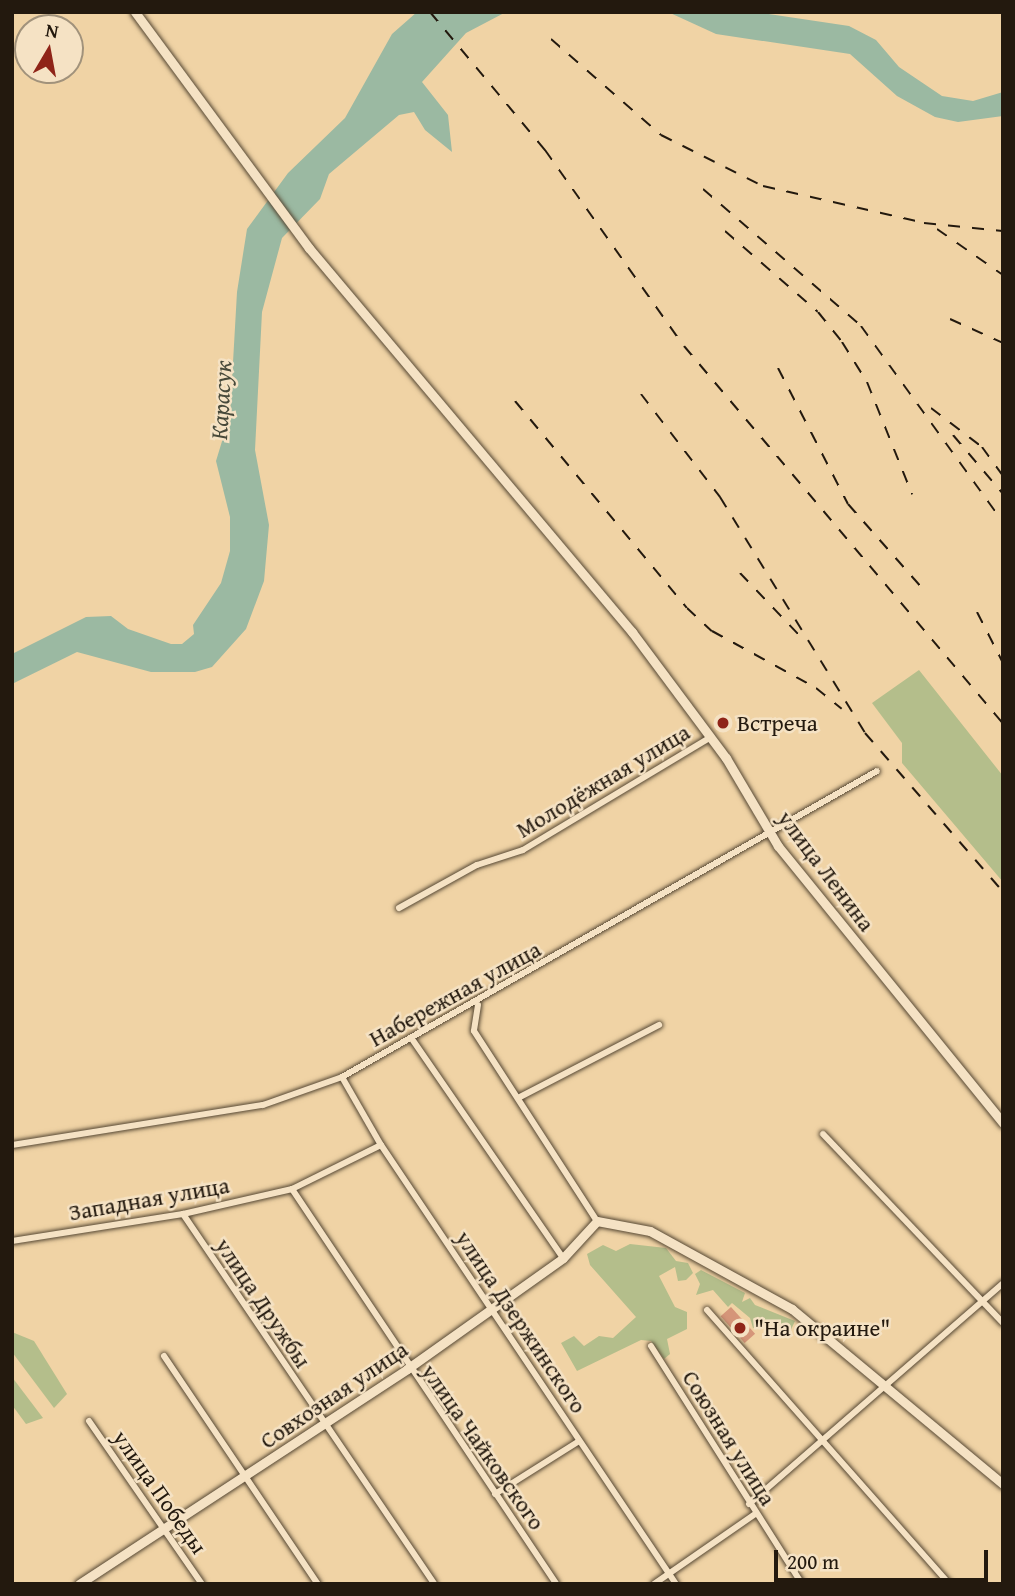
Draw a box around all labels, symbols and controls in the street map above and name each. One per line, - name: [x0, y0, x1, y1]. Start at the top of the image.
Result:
- north arrow: [14, 14, 84, 84]
- text: N: [44, 15, 61, 45]
- water label: Карасук: [205, 360, 237, 440]
- place label: Встреча: [737, 709, 818, 737]
- marker: Встреча: [715, 715, 731, 731]
- street label: Молодёжная улица: [511, 718, 695, 844]
- street label: улица Ленина: [772, 805, 880, 937]
- street label: Набережная улица: [364, 935, 546, 1053]
- street label: Западная улица: [67, 1171, 231, 1227]
- street label: улица Дзержинского: [450, 1225, 592, 1419]
- street label: улица Дружбы: [209, 1233, 317, 1373]
- place label: "На окраине": [754, 1314, 890, 1342]
- marker: "На окраине": [732, 1320, 748, 1336]
- street label: Совхозная улица: [255, 1335, 413, 1455]
- street label: улица Чайковского: [415, 1359, 551, 1535]
- street label: Союзная улица: [677, 1365, 781, 1511]
- street label: улица Победы: [107, 1425, 213, 1559]
- scale bar: [777, 1536, 990, 1580]
- text: 200 m: [787, 1546, 839, 1577]

